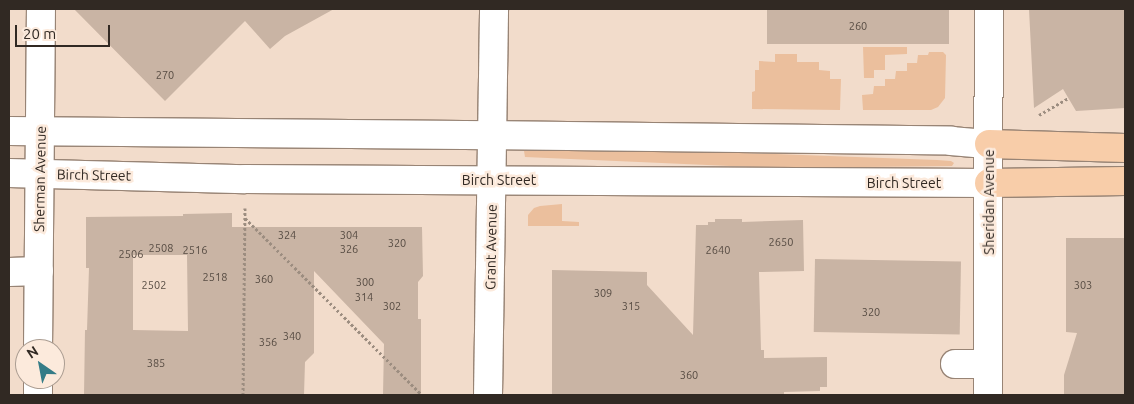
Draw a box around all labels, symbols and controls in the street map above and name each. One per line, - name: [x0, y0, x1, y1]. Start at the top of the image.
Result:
- scale bar: [18, 15, 112, 47]
- house number: 260: [849, 19, 867, 33]
- text: 20 m: [23, 25, 56, 42]
- house number: 270: [156, 68, 174, 82]
- street label: Sherman Avenue: [31, 126, 49, 232]
- street label: Sheridan Avenue: [981, 149, 997, 255]
- street label: Birch Street: [57, 166, 131, 184]
- street label: Birch Street: [462, 172, 536, 188]
- street label: Birch Street: [867, 175, 941, 191]
- street label: Grant Avenue: [482, 204, 500, 290]
- house number: 324: [278, 228, 296, 242]
- house number: 304: [340, 228, 358, 242]
- house number: 2650: [769, 235, 793, 249]
- house number: 320: [388, 236, 406, 250]
- house number: 2508: [149, 241, 173, 255]
- house number: 326: [340, 242, 358, 256]
- house number: 2516: [183, 243, 207, 257]
- house number: 2640: [706, 243, 730, 257]
- house number: 2506: [119, 247, 143, 261]
- house number: 2518: [203, 270, 227, 284]
- house number: 360: [255, 272, 273, 286]
- house number: 300: [356, 275, 374, 289]
- house number: 2502: [142, 278, 166, 292]
- house number: 303: [1074, 278, 1092, 292]
- house number: 309: [594, 286, 612, 300]
- house number: 314: [355, 290, 373, 304]
- house number: 302: [383, 299, 401, 313]
- house number: 315: [622, 299, 640, 313]
- house number: 320: [862, 305, 880, 319]
- house number: 340: [283, 329, 301, 343]
- house number: 356: [259, 335, 277, 349]
- north arrow: [15, 339, 65, 389]
- text: N: [24, 343, 41, 362]
- house number: 385: [147, 356, 165, 370]
- house number: 360: [680, 368, 698, 382]

